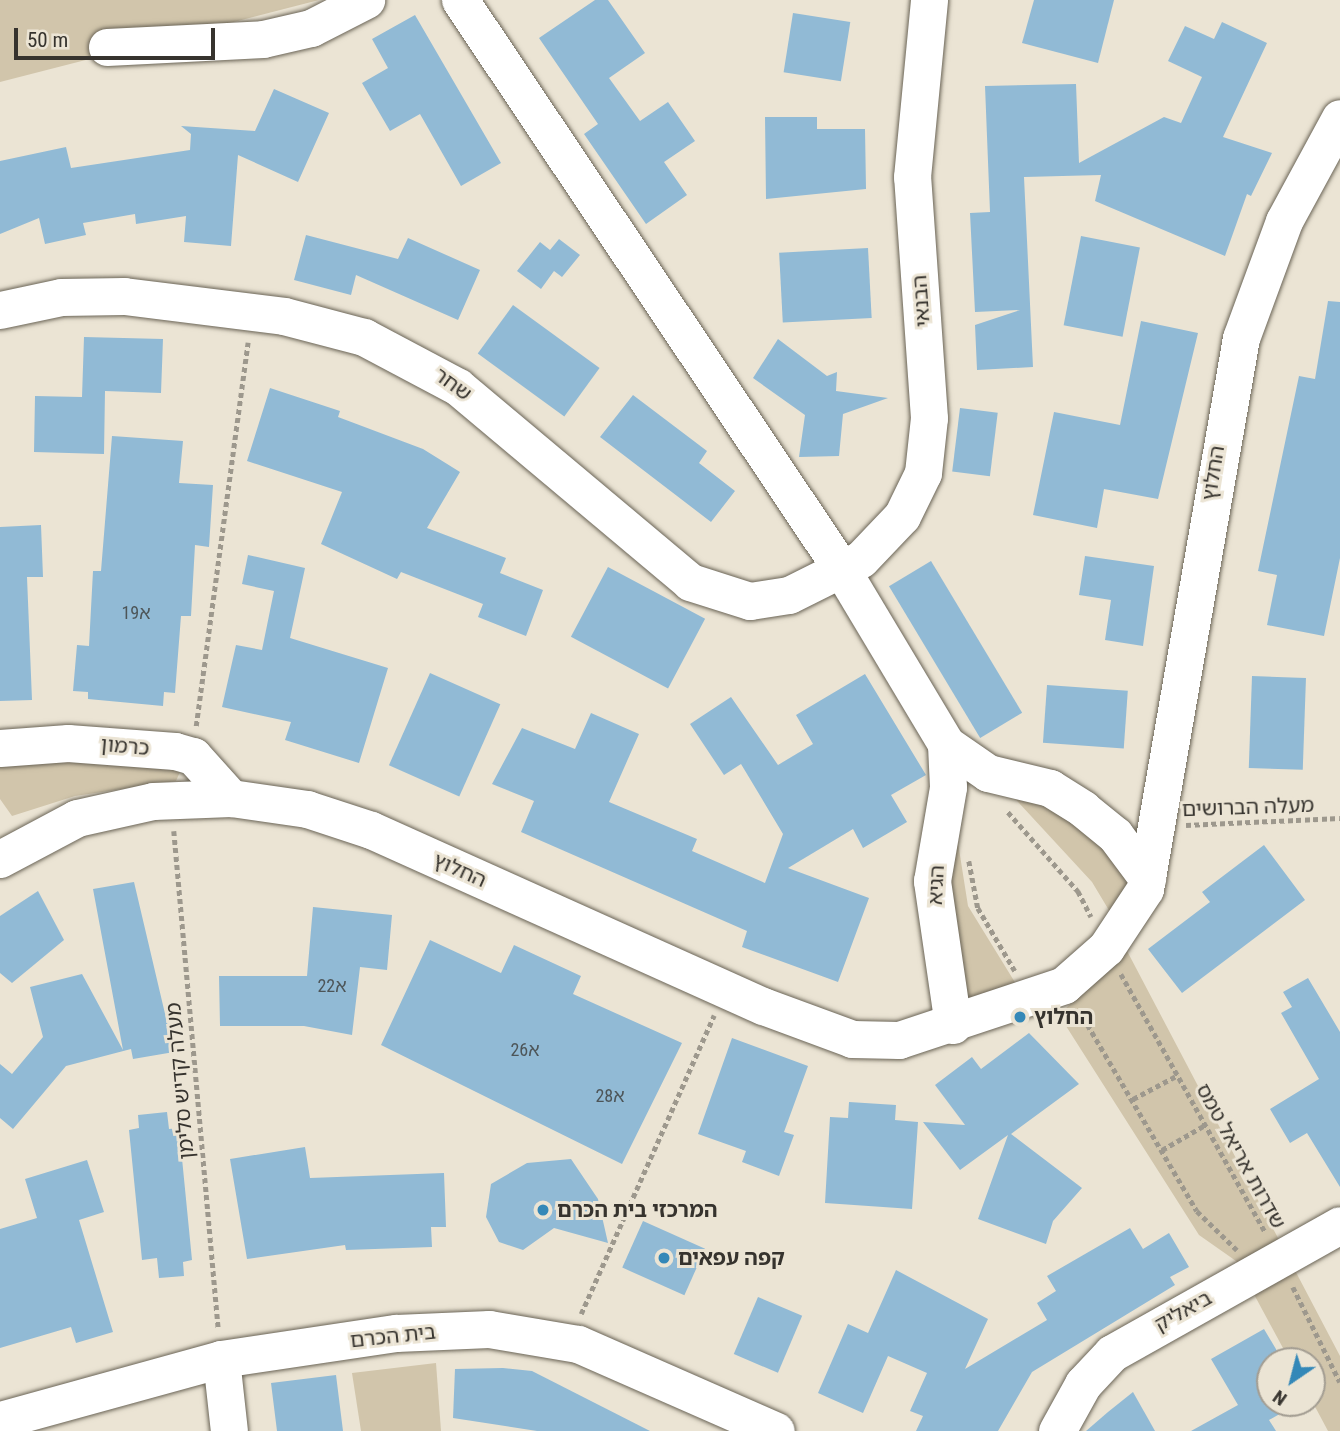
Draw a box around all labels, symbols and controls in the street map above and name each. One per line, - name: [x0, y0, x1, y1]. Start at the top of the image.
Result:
- scale bar: [18, 14, 219, 58]
- text: 50 m: [27, 28, 68, 52]
- street label: הבנאי: [907, 274, 935, 328]
- street label: שחר: [429, 362, 477, 406]
- street label: החלוץ: [1196, 444, 1230, 502]
- house number: 19א: [121, 602, 151, 624]
- street label: כרמון: [100, 731, 150, 761]
- street label: מעלה הברושים: [1181, 792, 1315, 822]
- street label: החלוץ: [430, 847, 490, 893]
- street label: הגיא: [922, 864, 950, 906]
- house number: 22א: [317, 975, 347, 997]
- street label: מעלה קדיש סלימן: [161, 1002, 199, 1160]
- place label: החלוץ: [1034, 1004, 1093, 1030]
- marker: החלוץ: [1012, 1009, 1028, 1025]
- house number: 26א: [510, 1039, 540, 1061]
- street label: שדרות אריאל טמס: [1191, 1079, 1291, 1233]
- house number: 28א: [595, 1085, 625, 1107]
- place label: המרכזי בית הכרם: [557, 1197, 718, 1223]
- marker: המרכזי בית הכרם: [535, 1202, 551, 1218]
- place label: קפה עפאים: [678, 1245, 785, 1271]
- marker: קפה עפאים: [656, 1250, 672, 1266]
- street label: ביאליק: [1150, 1285, 1216, 1337]
- street label: בית הכרם: [349, 1319, 437, 1353]
- north arrow: [1256, 1347, 1326, 1417]
- text: N: [1268, 1385, 1291, 1411]

